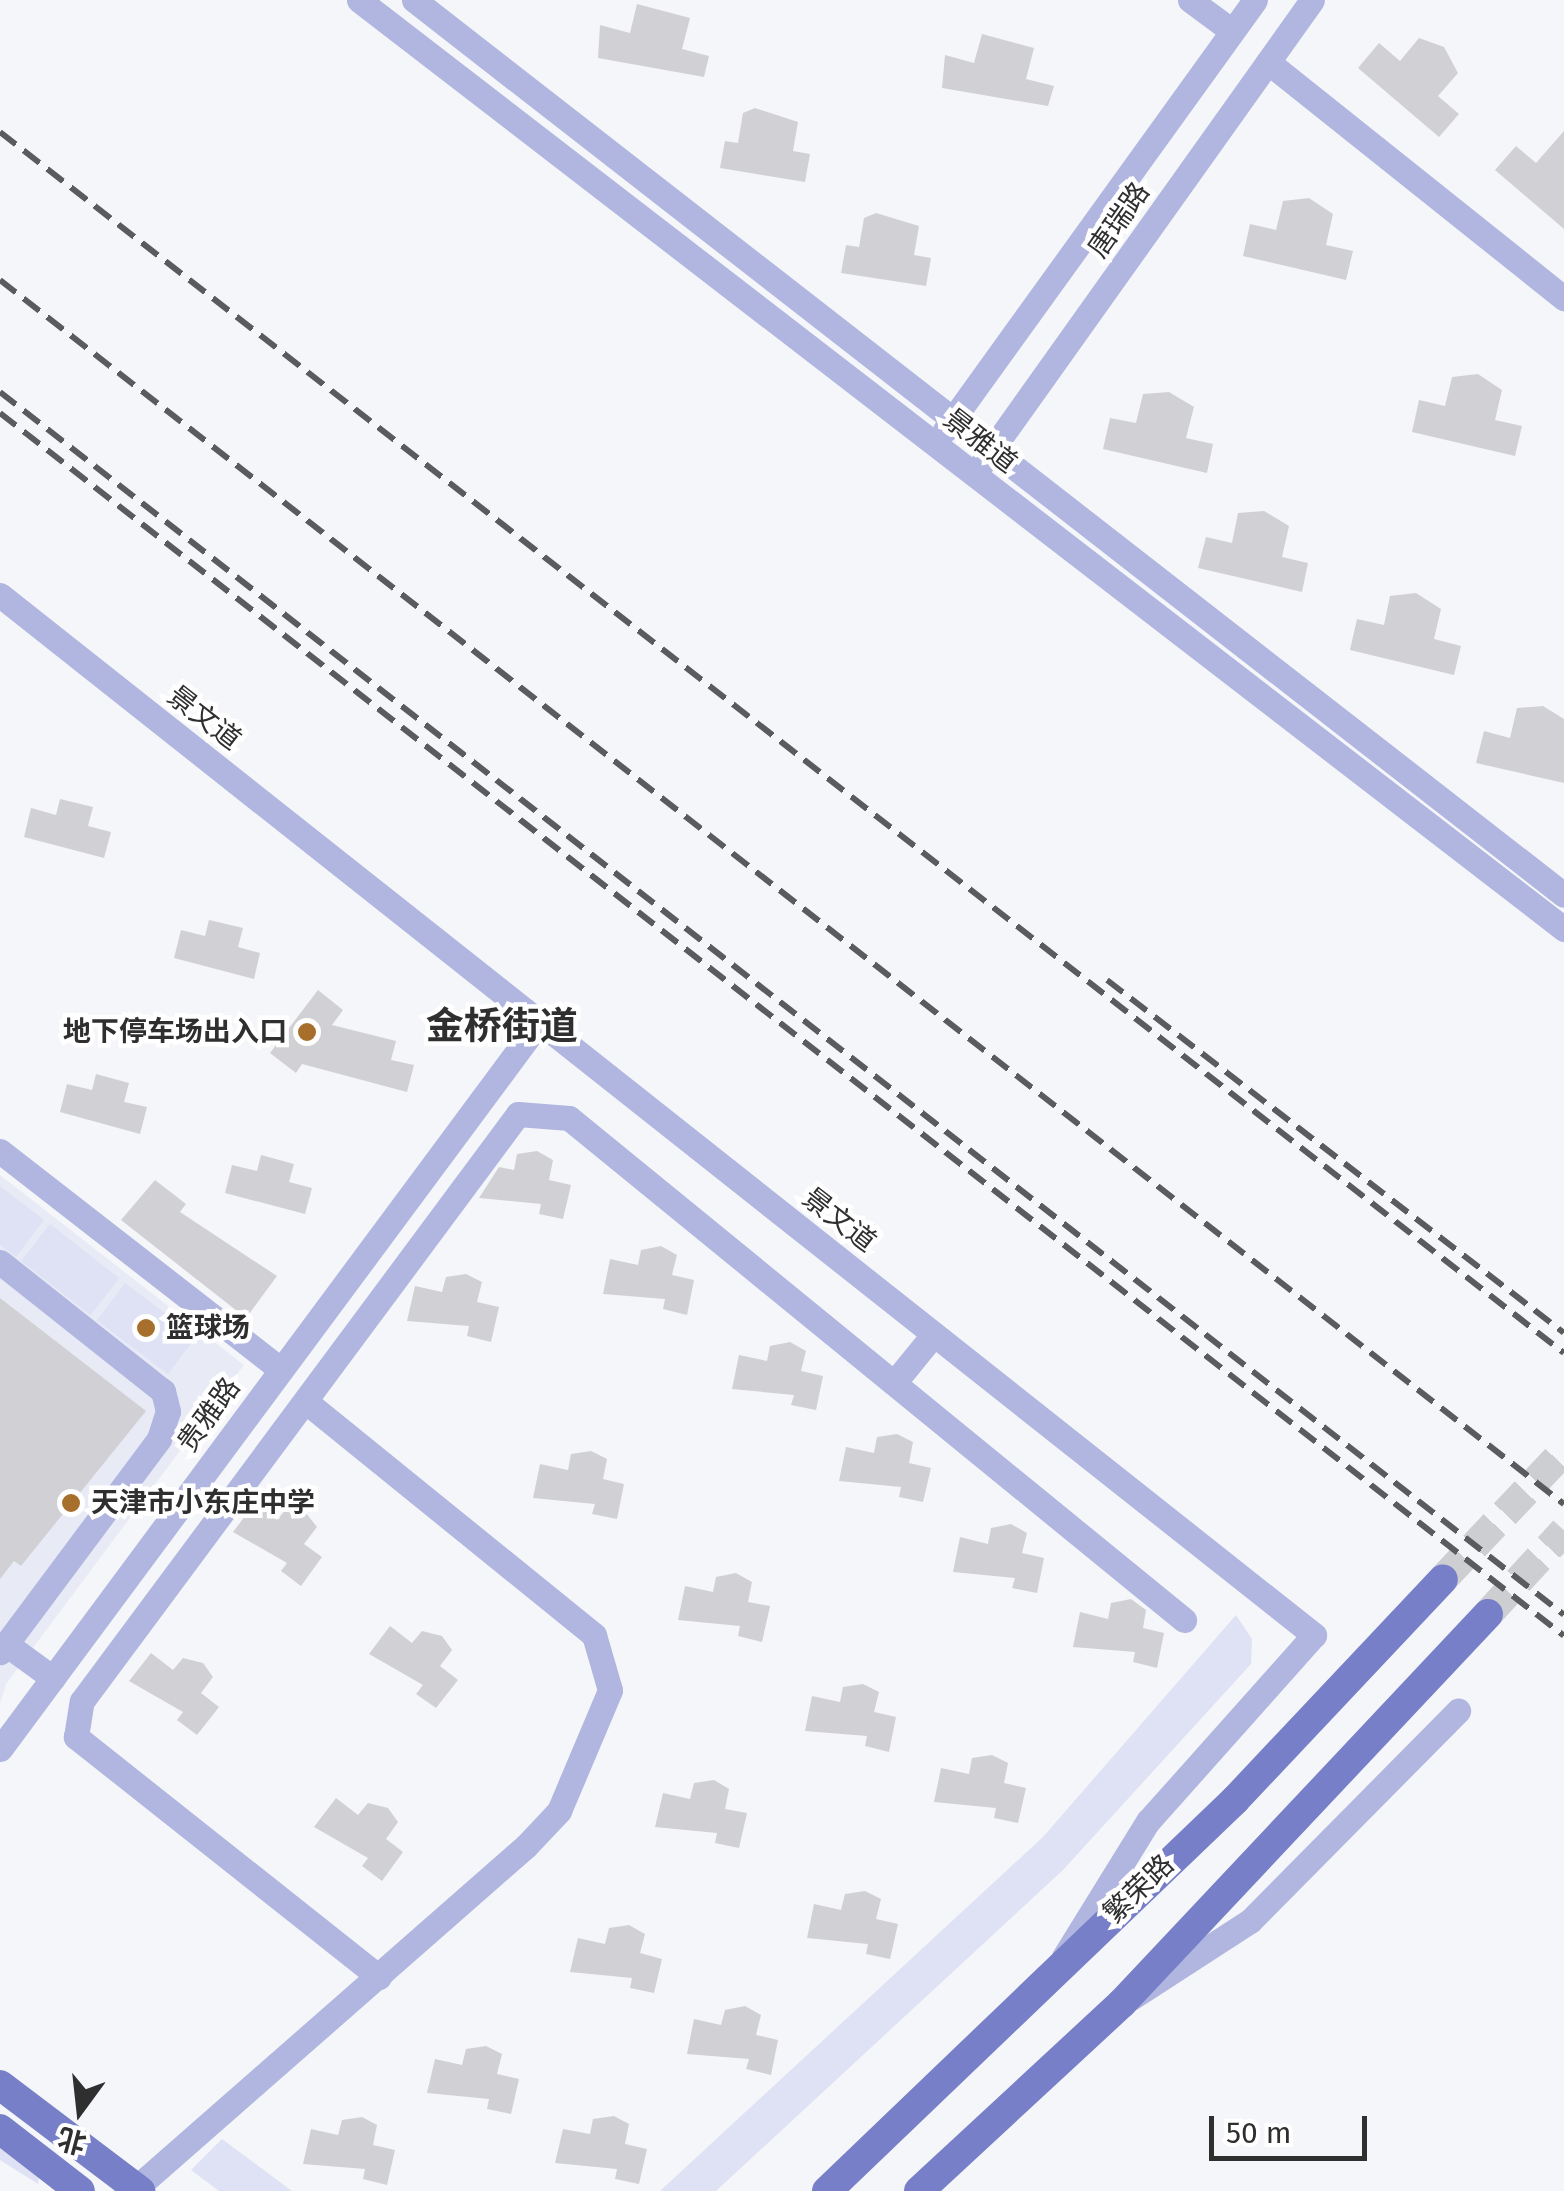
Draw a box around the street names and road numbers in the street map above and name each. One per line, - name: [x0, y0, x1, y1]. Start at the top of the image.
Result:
- street label: 唐瑞路: [1081, 176, 1157, 264]
- street label: 景雅道: [937, 402, 1023, 480]
- street label: 景文道: [161, 679, 247, 757]
- street label: 景文道: [796, 1181, 882, 1259]
- street label: 贵雅路: [171, 1371, 247, 1459]
- street label: 繁荣路: [1097, 1848, 1181, 1930]

